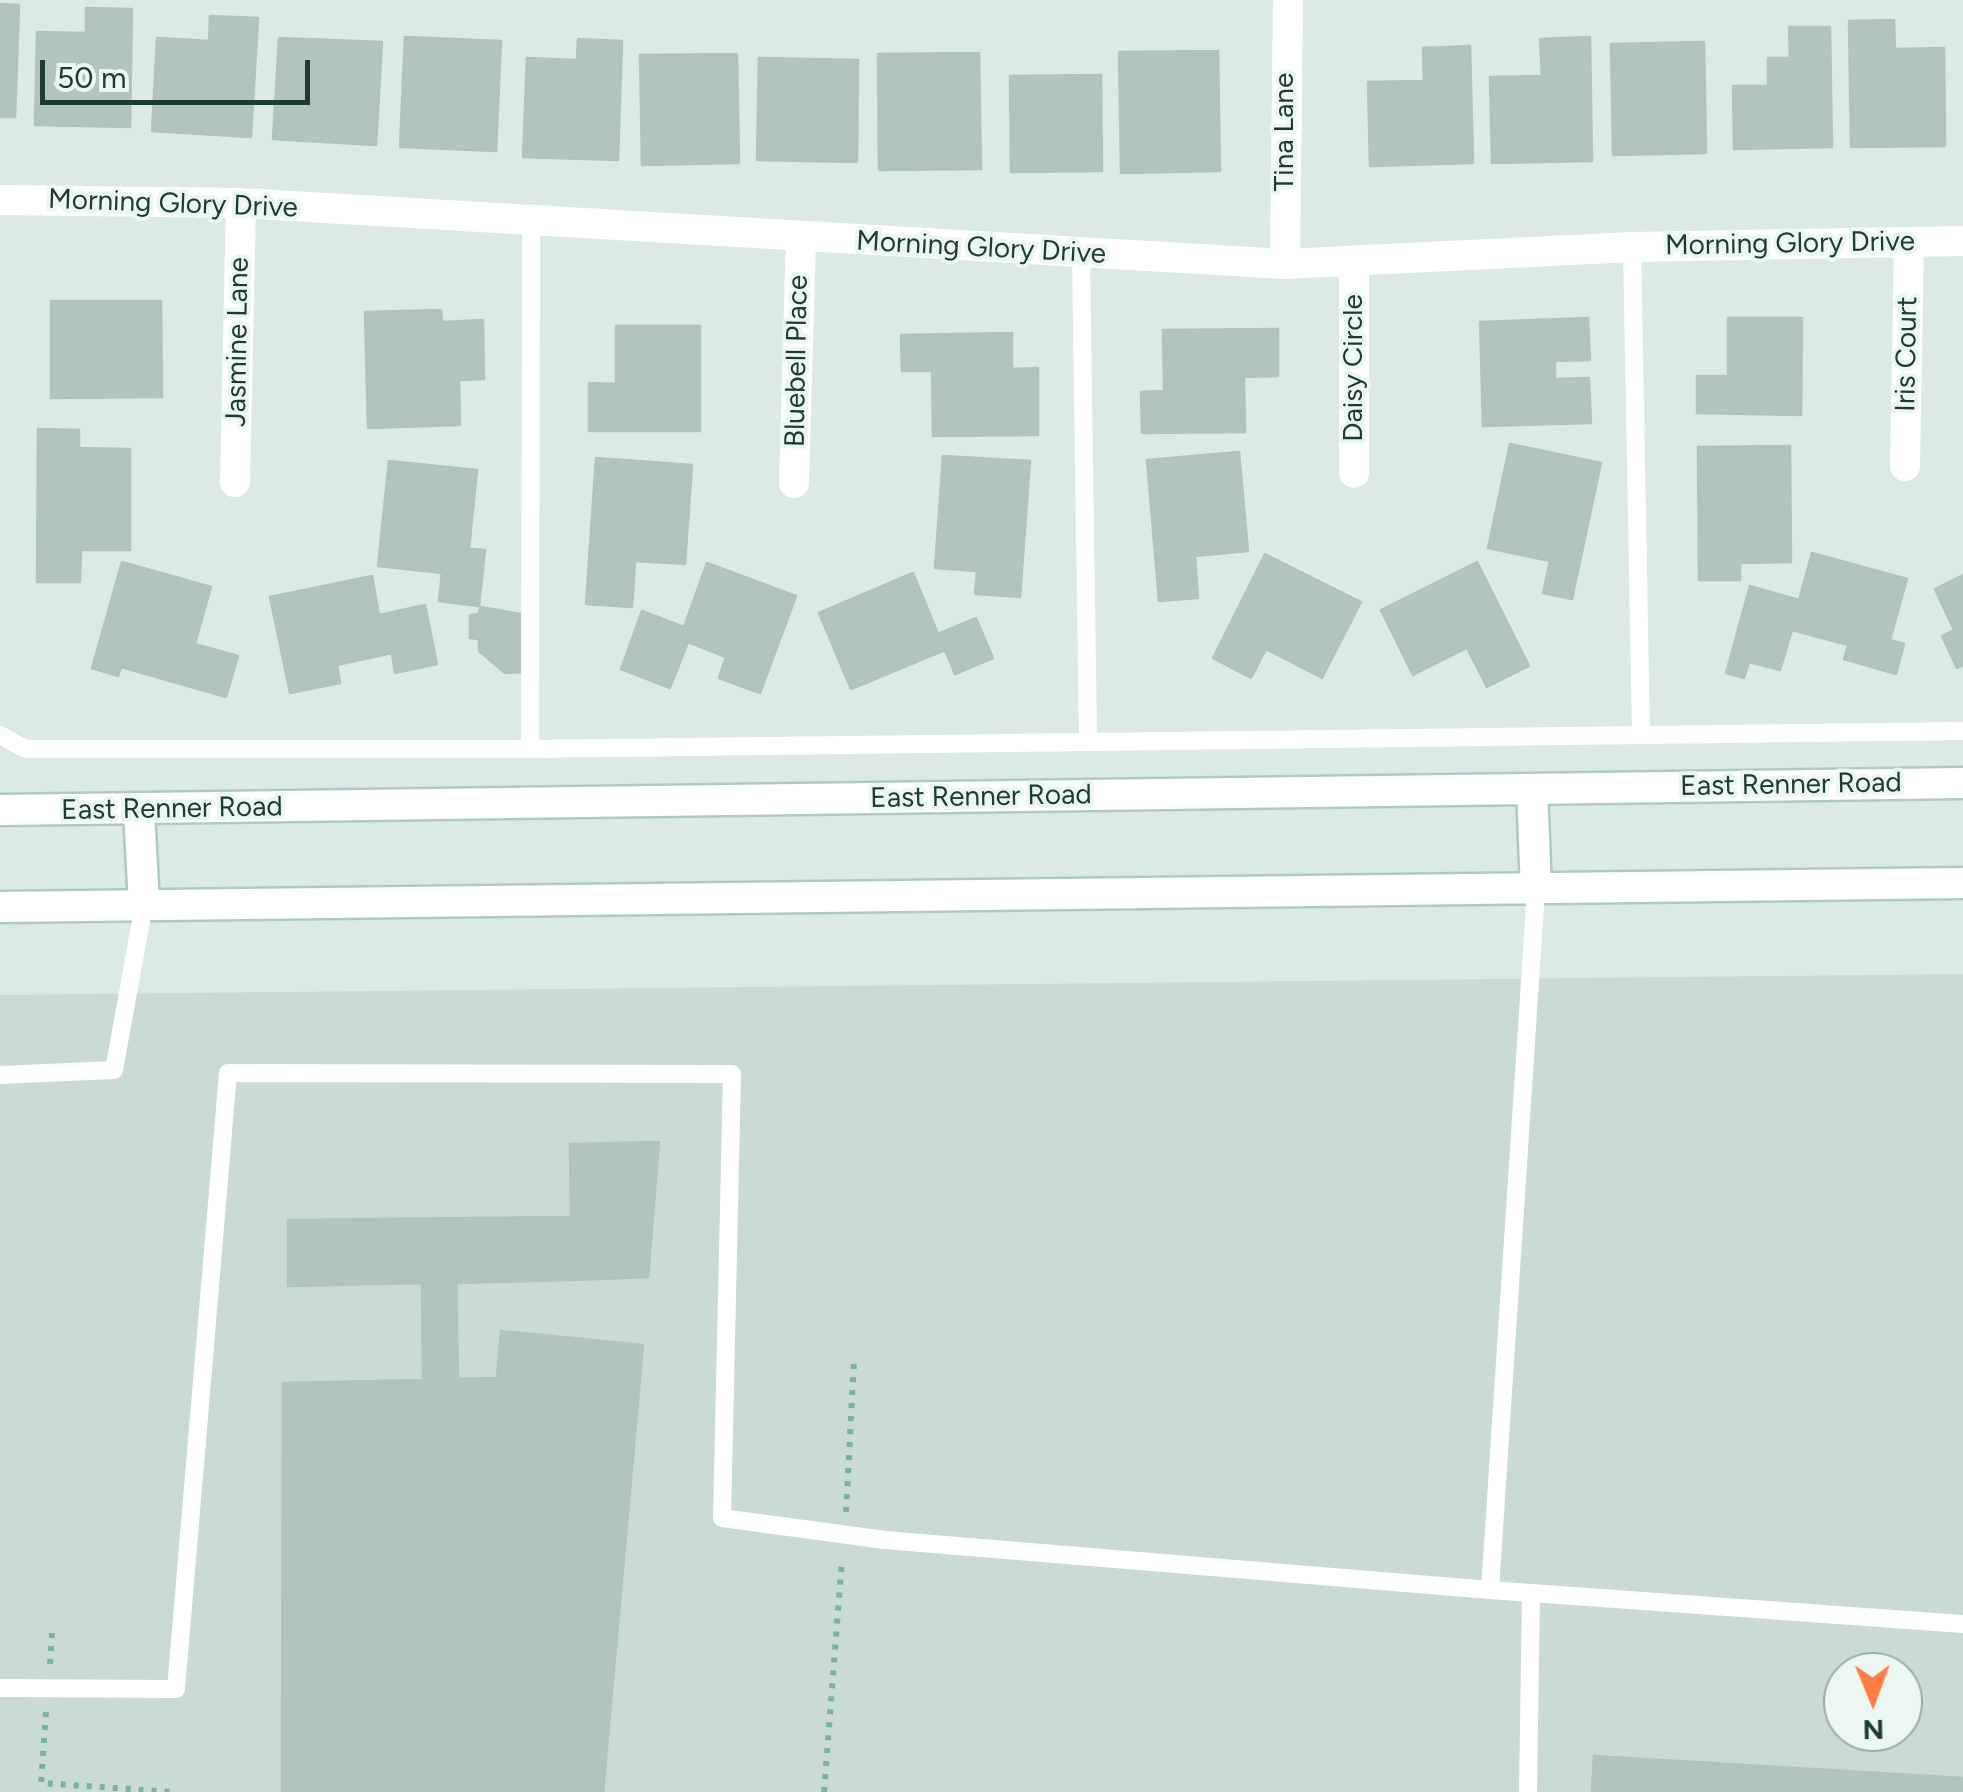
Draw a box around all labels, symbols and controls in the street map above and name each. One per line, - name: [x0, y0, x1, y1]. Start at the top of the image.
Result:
- scale bar: [45, 40, 315, 102]
- text: 50 m: [57, 59, 126, 96]
- street label: Tina Lane: [1268, 73, 1302, 191]
- street label: Morning Glory Drive: [47, 183, 299, 225]
- street label: Morning Glory Drive: [855, 225, 1107, 271]
- street label: Morning Glory Drive: [1665, 225, 1915, 263]
- street label: Jasmine Lane: [220, 257, 256, 427]
- street label: Bluebell Place: [779, 275, 815, 447]
- street label: Daisy Circle: [1337, 294, 1371, 442]
- street label: Iris Court: [1889, 296, 1925, 412]
- street label: East Renner Road: [1680, 766, 1902, 804]
- street label: East Renner Road: [870, 778, 1092, 816]
- street label: East Renner Road: [61, 790, 283, 828]
- north arrow: [1823, 1652, 1923, 1752]
- text: N: [1862, 1713, 1885, 1747]

